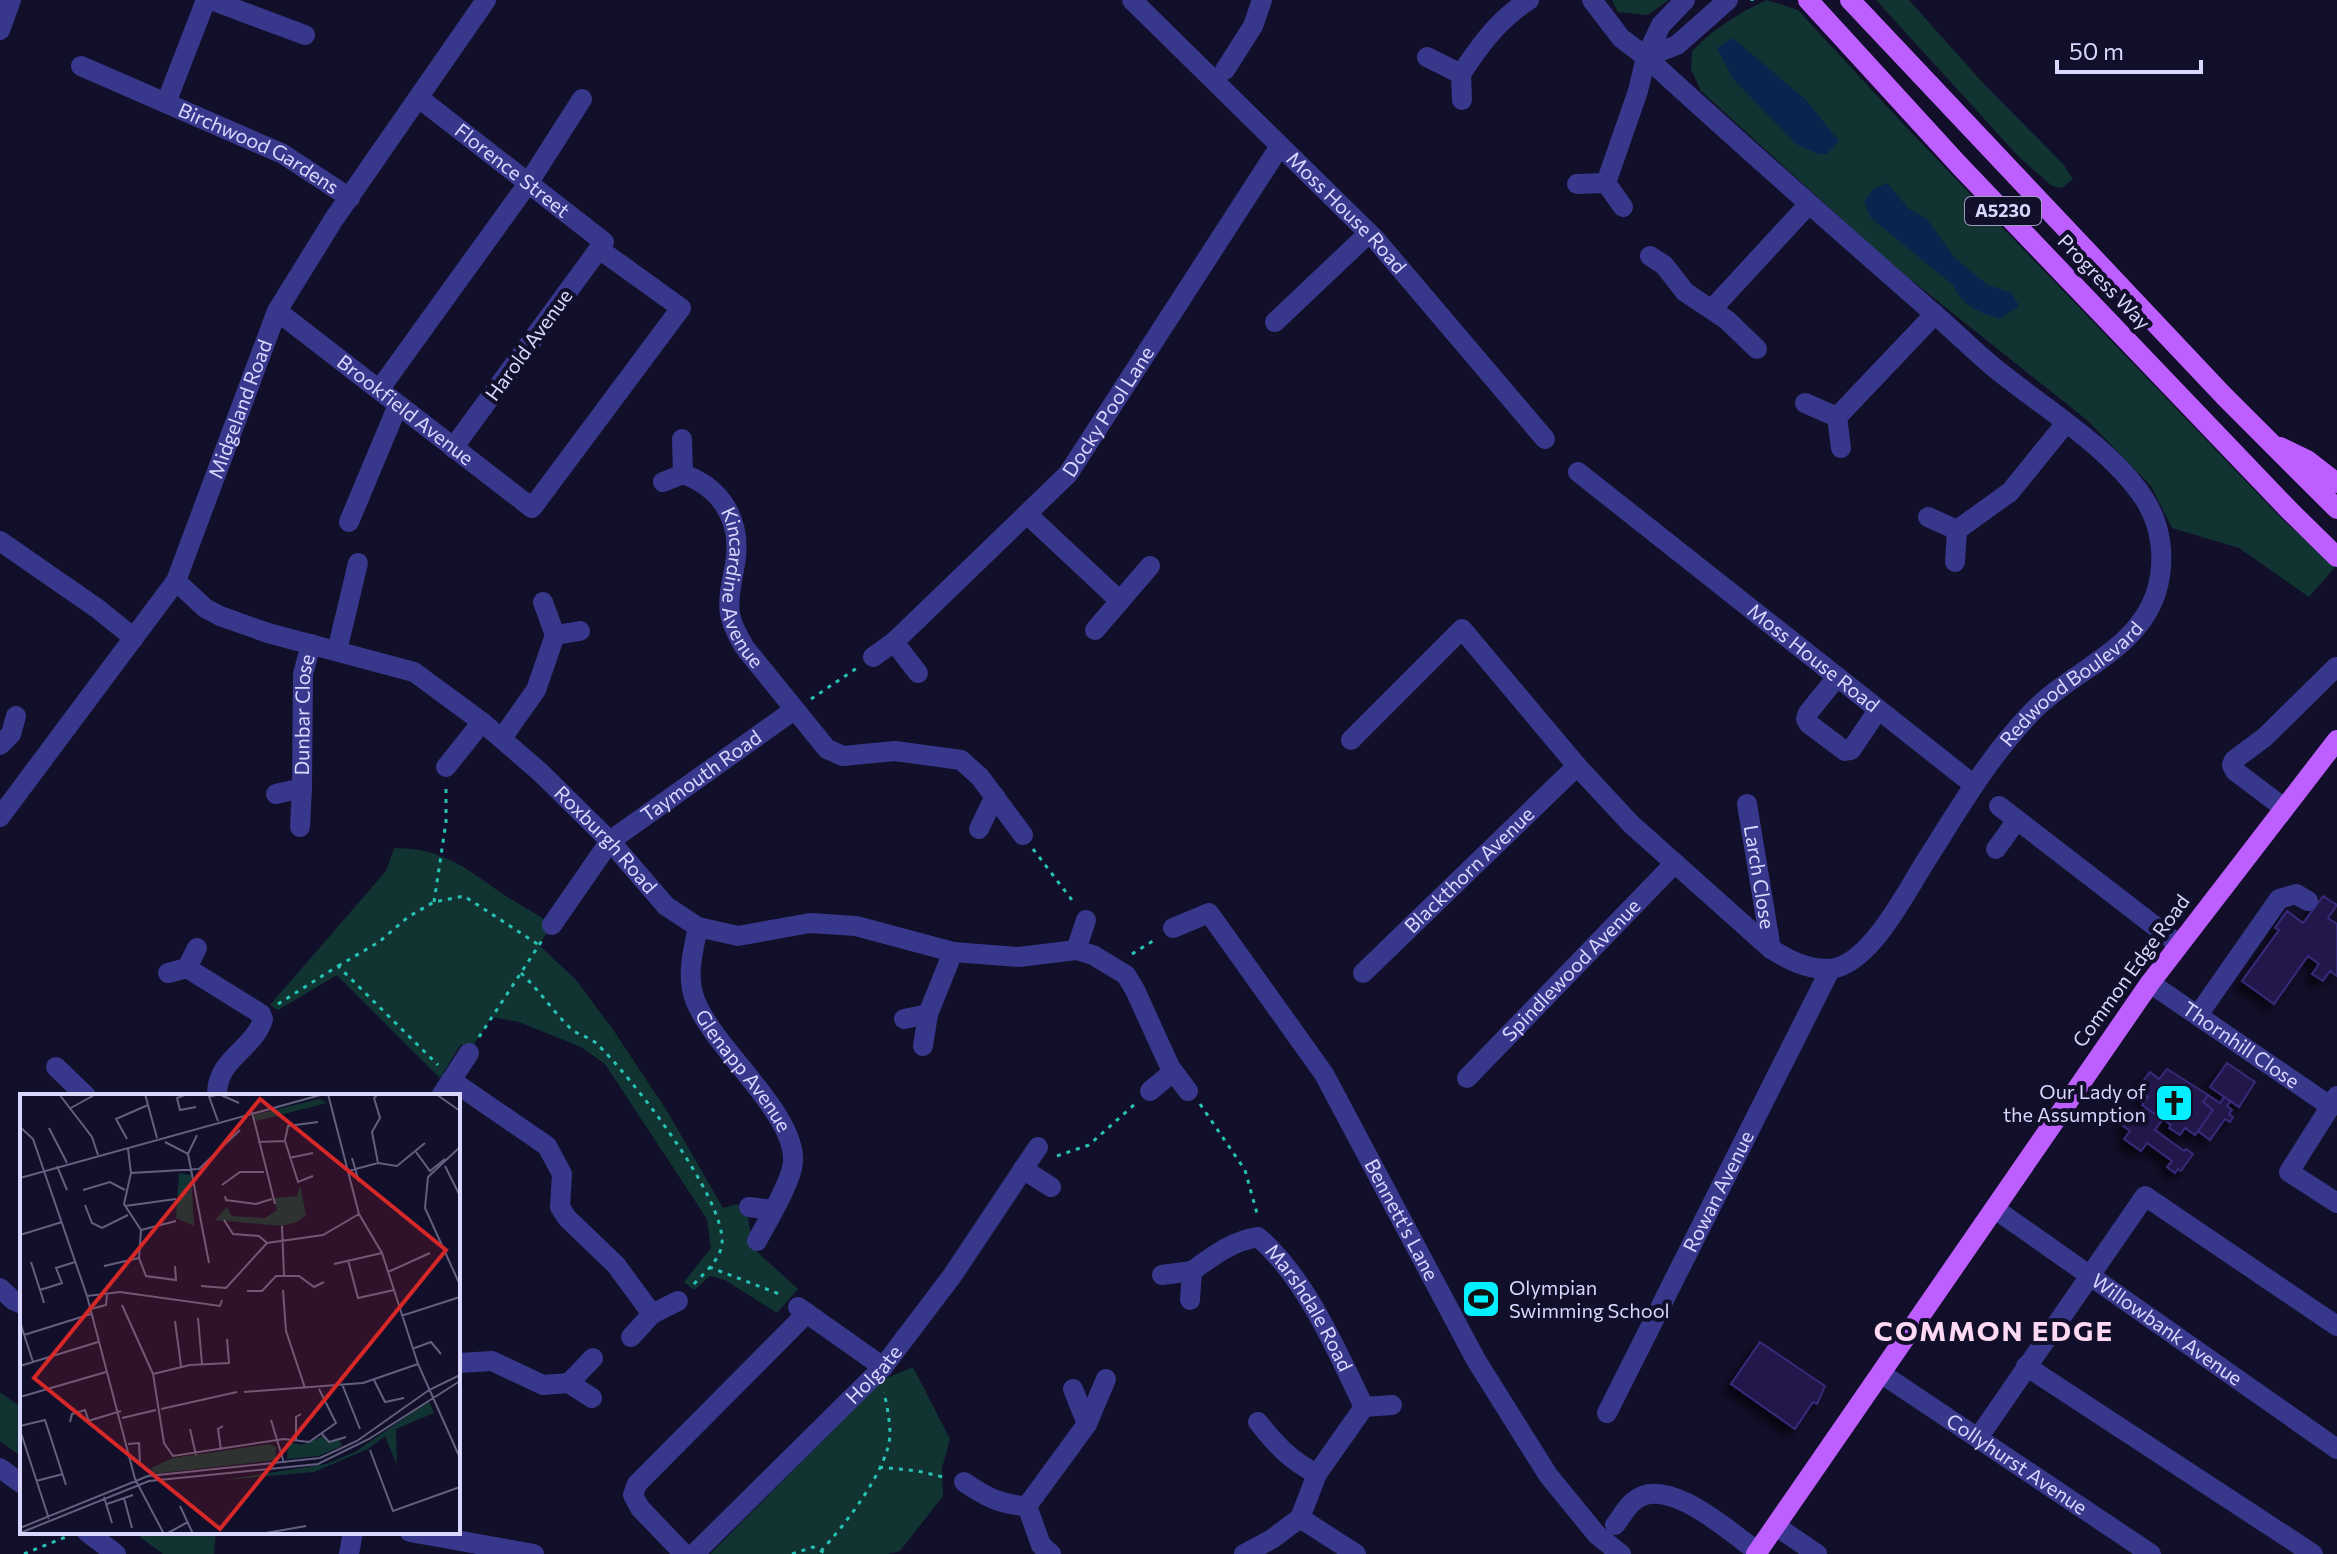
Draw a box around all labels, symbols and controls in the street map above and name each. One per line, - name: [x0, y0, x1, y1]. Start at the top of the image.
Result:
- scale bar: [2057, 24, 2201, 74]
- text: 50 m: [2069, 36, 2124, 65]
- street label: Birchwood Gardens: [175, 97, 344, 199]
- street label: Florence Street: [450, 118, 575, 222]
- street label: Moss House Road: [1282, 146, 1412, 278]
- road number: A5230: [1965, 197, 2041, 225]
- street label: Progress Way: [2053, 229, 2156, 334]
- street label: Harold Avenue: [480, 284, 577, 405]
- street label: Midgeland Road: [203, 336, 276, 481]
- street label: Docky Pool Lane: [1057, 341, 1158, 481]
- street label: Brookfield Avenue: [333, 349, 479, 470]
- street label: Kincardine Avenue: [717, 503, 769, 672]
- street label: Moss House Road: [1743, 598, 1885, 717]
- street label: Redwood Boulevard: [1994, 616, 2147, 751]
- street label: Dunbar Close: [289, 651, 319, 776]
- street label: Taymouth Road: [636, 724, 766, 826]
- street label: Roxburgh Road: [550, 780, 663, 898]
- street label: Blackthorn Avenue: [1399, 801, 1538, 937]
- street label: Larch Close: [1740, 823, 1780, 931]
- street label: Common Edge Road: [2067, 889, 2194, 1051]
- street label: Spindlewood Avenue: [1496, 893, 1645, 1046]
- street label: Thornhill Close: [2178, 996, 2305, 1093]
- street label: Glenapp Avenue: [691, 1005, 797, 1135]
- place label: Our Lady of the Assumption: [2003, 1079, 2146, 1126]
- church icon: Our Lady of the Assumption: [2153, 1082, 2195, 1124]
- inset map: [20, 1094, 460, 1534]
- street label: Rowan Avenue: [1677, 1126, 1758, 1256]
- street label: Bennett's Lane: [1360, 1154, 1444, 1284]
- street label: Marshdale Road: [1261, 1238, 1358, 1375]
- street label: Willowbank Avenue: [2088, 1268, 2247, 1390]
- place label: Olympian Swimming School: [1509, 1275, 1670, 1322]
- sports icon: Olympian Swimming School: [1460, 1278, 1502, 1320]
- district label: COMMON EDGE: [1874, 1313, 2114, 1347]
- street label: Holgate: [840, 1340, 906, 1408]
- street label: Collyhurst Avenue: [1942, 1408, 2092, 1519]

